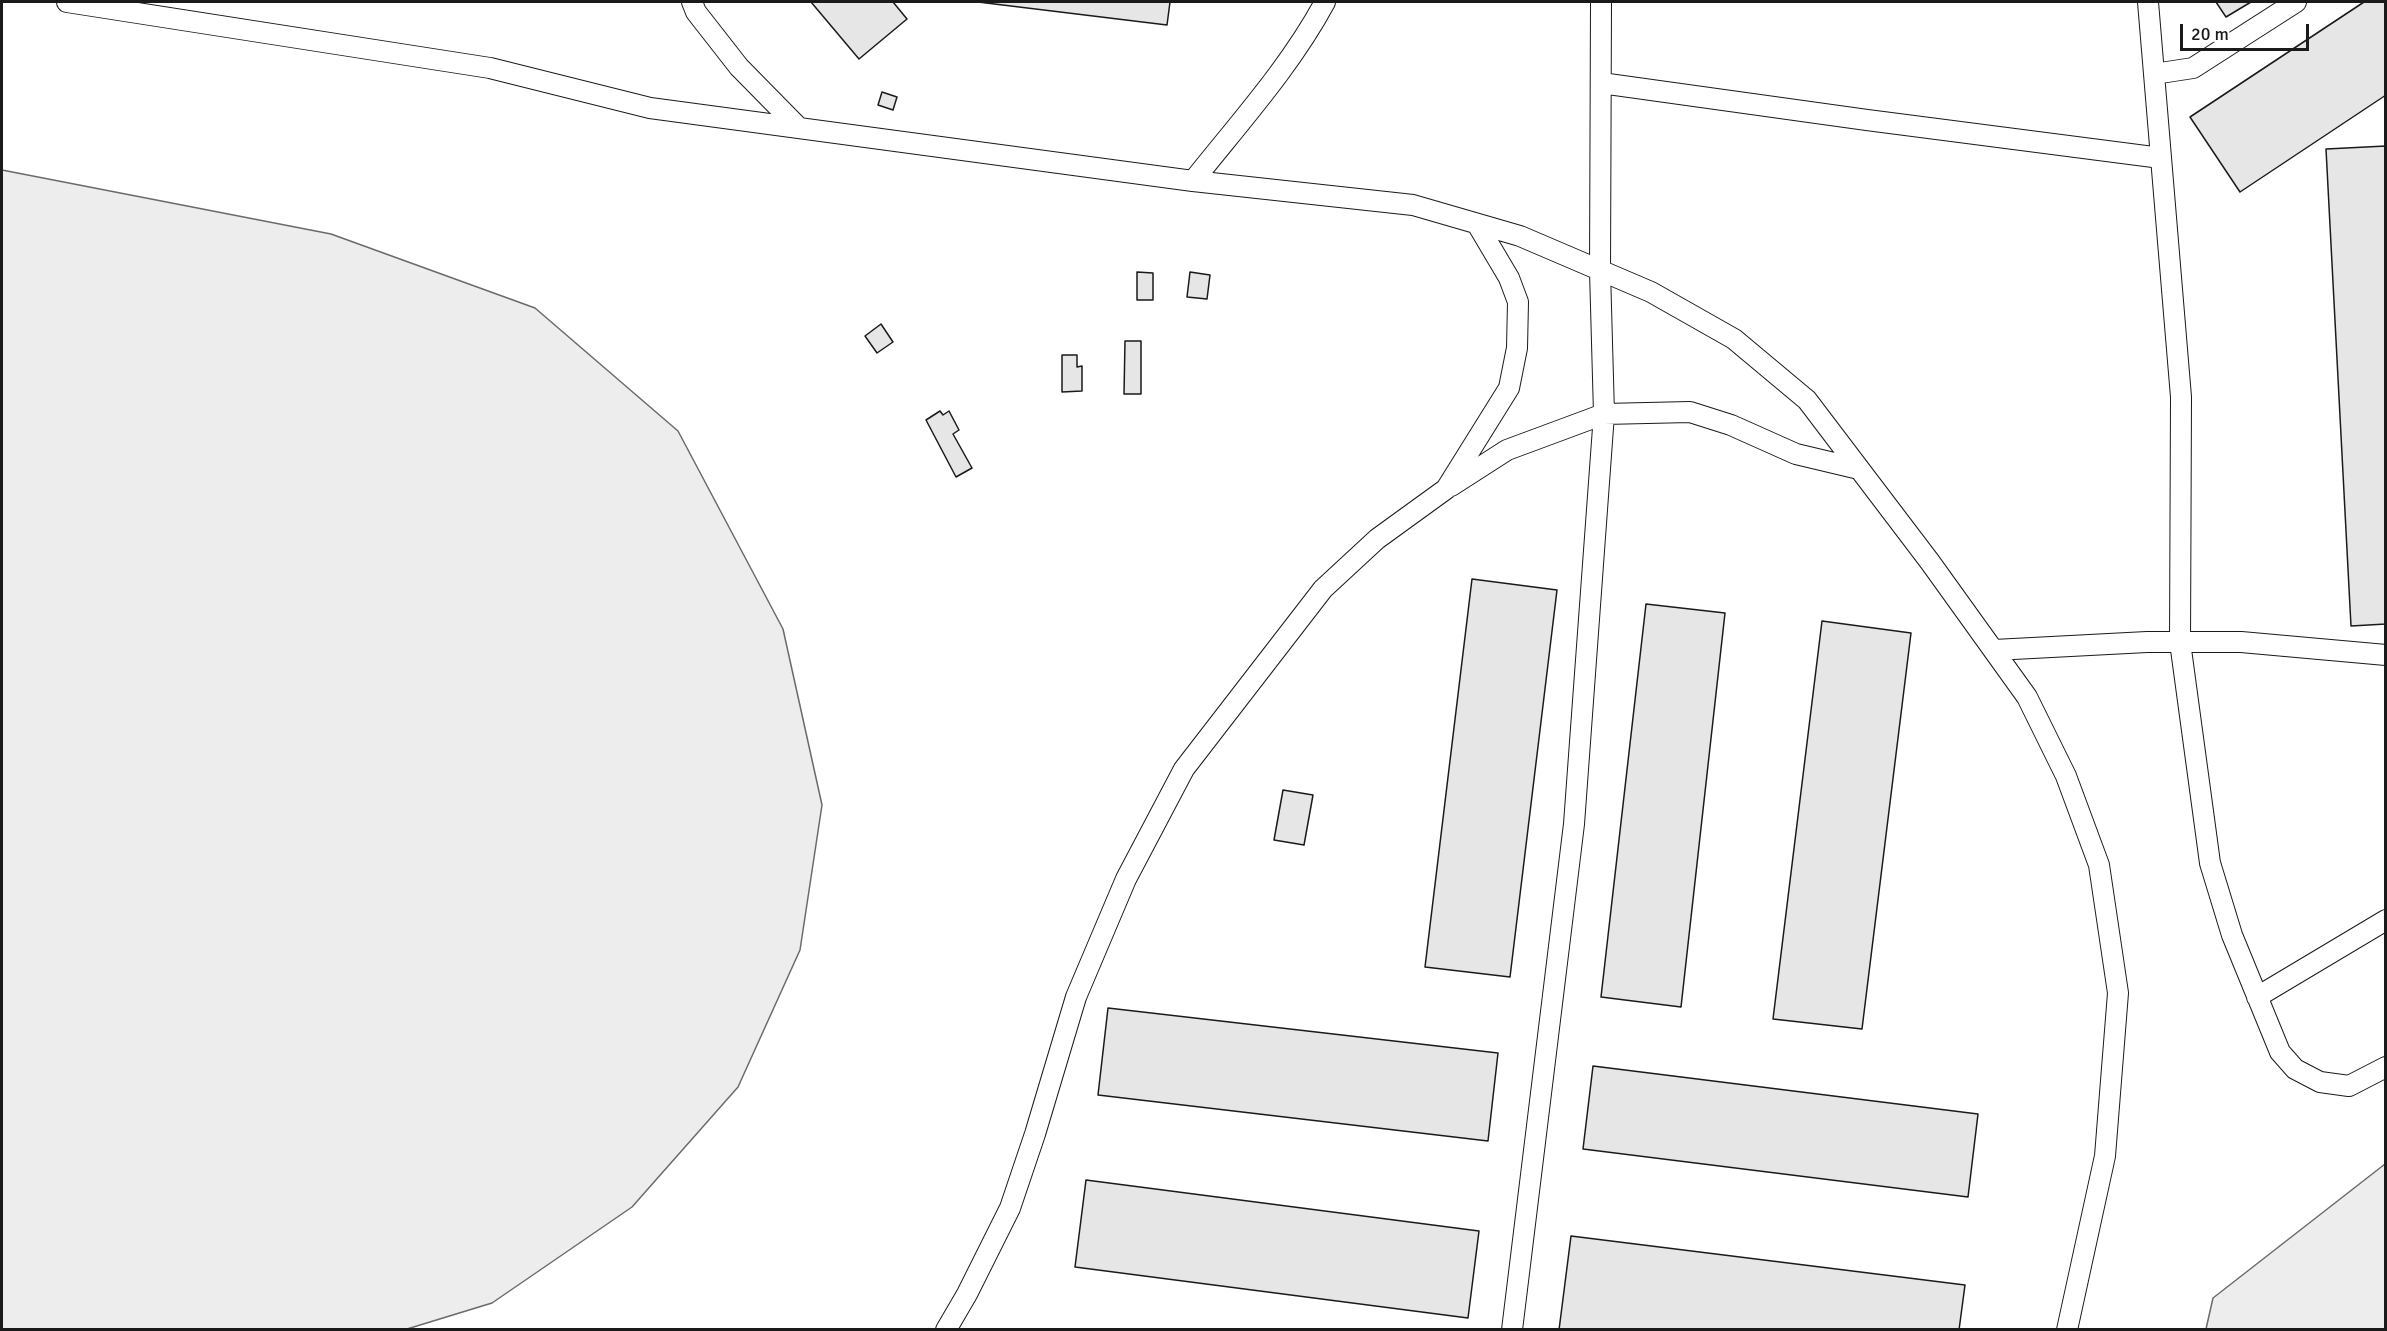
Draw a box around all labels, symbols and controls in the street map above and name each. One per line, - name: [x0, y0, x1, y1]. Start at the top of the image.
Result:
- scale bar: [2183, 12, 2312, 50]
- text: 20 m: [2191, 23, 2229, 45]

